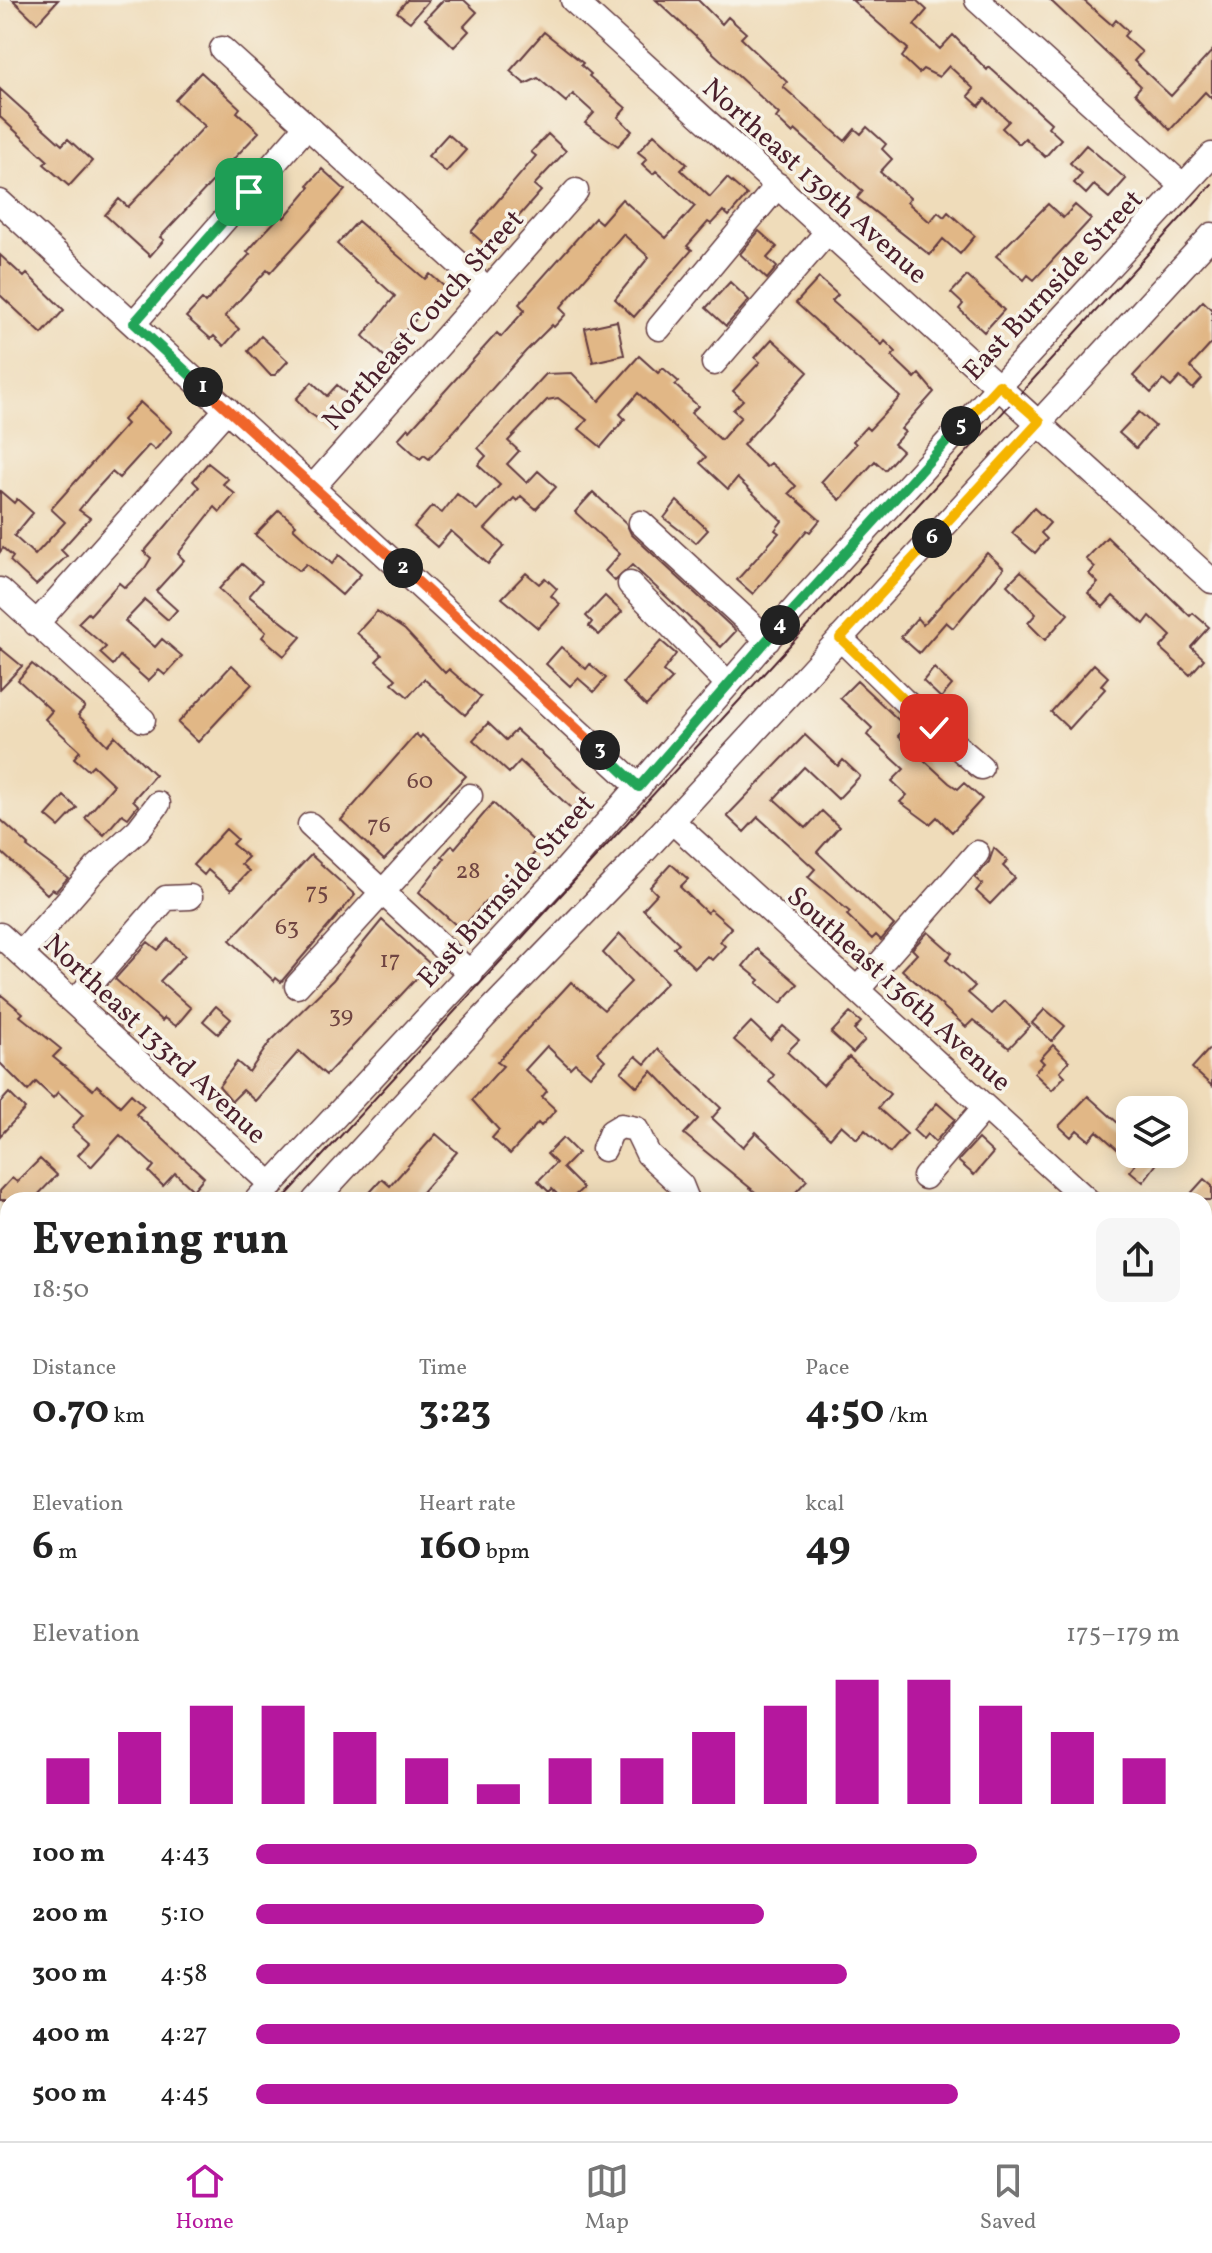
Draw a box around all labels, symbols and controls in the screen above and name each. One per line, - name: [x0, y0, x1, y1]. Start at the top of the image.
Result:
- street label: Northeast 139th Avenue: [693, 70, 936, 294]
- pin: [215, 158, 283, 226]
- icon: arrive: [227, 170, 271, 214]
- street label: East Burnside Street: [955, 182, 1153, 390]
- street label: Northeast Couch Street: [314, 202, 534, 440]
- pin: 1: [183, 367, 223, 407]
- text: 1: [199, 371, 207, 402]
- pin: 5: [941, 406, 981, 446]
- text: 5: [956, 410, 966, 441]
- pin: 6: [912, 518, 952, 558]
- text: 6: [926, 522, 938, 553]
- pin: 2: [383, 548, 423, 588]
- text: 2: [397, 552, 409, 583]
- pin: 4: [760, 605, 800, 645]
- text: 4: [773, 609, 787, 640]
- pin: [900, 694, 968, 762]
- icon: check: [912, 706, 956, 750]
- pin: 3: [580, 730, 620, 770]
- text: 3: [594, 734, 606, 765]
- house number: 60: [407, 765, 433, 799]
- street label: East Burnside Street: [409, 786, 604, 997]
- house number: 76: [367, 809, 391, 843]
- house number: 28: [455, 855, 481, 889]
- house number: 75: [305, 876, 329, 910]
- street label: Southeast 136th Avenue: [777, 878, 1019, 1102]
- house number: 63: [275, 911, 299, 945]
- street label: Northeast 133rd Avenue: [34, 926, 275, 1154]
- house number: 17: [380, 944, 400, 978]
- house number: 39: [329, 999, 353, 1033]
- map controls: [1116, 1096, 1188, 1168]
- button: layers: [1116, 1096, 1188, 1168]
- text: Evening run: [32, 1211, 289, 1272]
- button: share: [1096, 1218, 1180, 1302]
- text: 18:50: [32, 1272, 89, 1308]
- text: Distance: [32, 1353, 116, 1384]
- text: Time: [419, 1353, 467, 1384]
- text: Pace: [805, 1353, 849, 1384]
- text: 0.70: [32, 1384, 109, 1440]
- text: 3:23: [419, 1384, 491, 1440]
- text: 4:50: [805, 1384, 884, 1440]
- text: km: [109, 1401, 145, 1432]
- text: /km: [884, 1401, 928, 1432]
- text: Elevation: [32, 1489, 123, 1520]
- text: Heart rate: [419, 1489, 516, 1520]
- text: kcal: [805, 1489, 844, 1520]
- text: 6: [32, 1520, 54, 1576]
- text: 160: [419, 1520, 481, 1576]
- text: 49: [805, 1520, 851, 1576]
- text: m: [54, 1537, 78, 1568]
- text: bpm: [481, 1537, 530, 1568]
- text: Elevation: [32, 1616, 140, 1652]
- text: 175–179 m: [1066, 1616, 1180, 1652]
- text: 100 m: [32, 1836, 105, 1872]
- text: 4:43: [160, 1836, 209, 1872]
- text: 200 m: [32, 1896, 108, 1932]
- text: 5:10: [160, 1896, 204, 1932]
- text: 300 m: [32, 1956, 108, 1992]
- text: 4:58: [160, 1956, 207, 1992]
- text: 400 m: [32, 2016, 110, 2052]
- text: 4:27: [160, 2016, 208, 2052]
- text: 500 m: [32, 2076, 107, 2112]
- text: 4:45: [160, 2076, 209, 2112]
- tab: Home: [176, 2159, 234, 2238]
- tab: Map: [585, 2159, 629, 2238]
- tab: Saved: [980, 2159, 1036, 2238]

